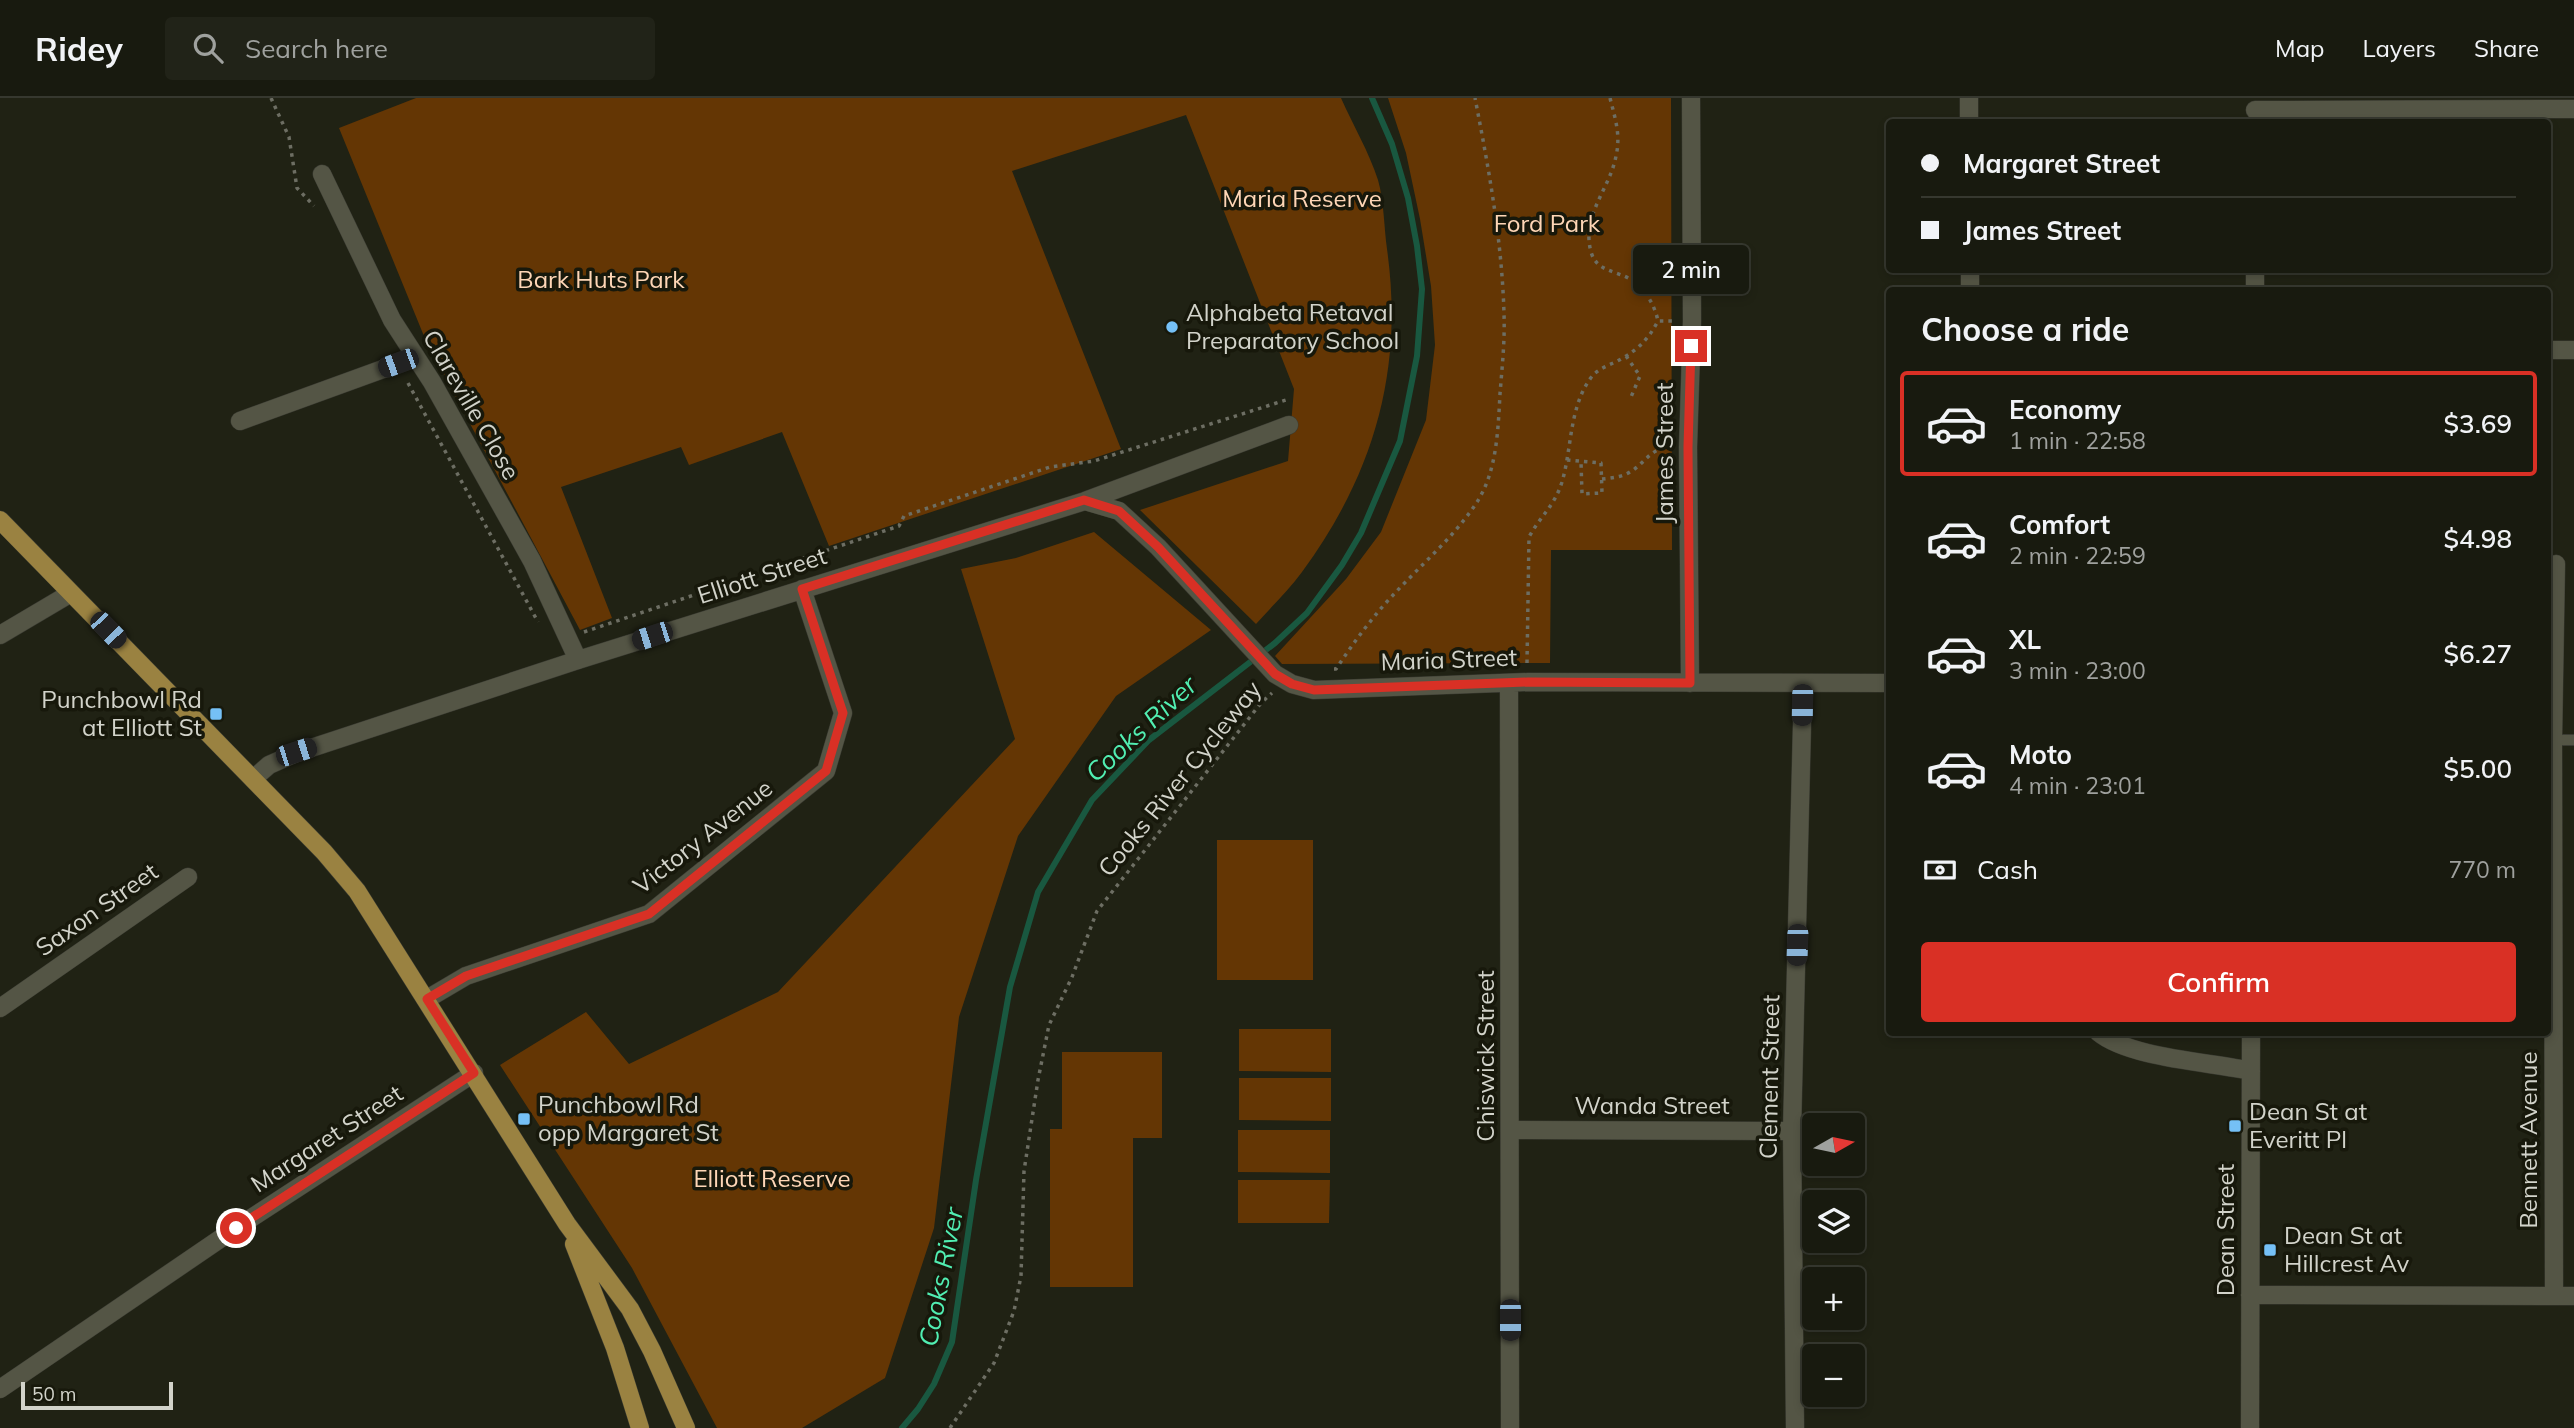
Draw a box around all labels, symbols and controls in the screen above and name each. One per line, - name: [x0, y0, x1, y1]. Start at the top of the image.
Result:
- search box: [165, 17, 655, 80]
- text: Ridey: [35, 28, 123, 69]
- icon: search: [189, 29, 227, 67]
- text: Search here: [245, 32, 388, 65]
- text: Map: [2275, 33, 2324, 63]
- text: Layers: [2362, 33, 2436, 63]
- text: Share: [2474, 33, 2539, 63]
- text: Margaret Street: [1963, 147, 2160, 180]
- park label: Maria Reserve: [1222, 183, 1382, 213]
- park label: Ford Park: [1494, 208, 1601, 238]
- text: James Street: [1963, 214, 2121, 247]
- callout: 2 min: [1633, 244, 1749, 294]
- text: 2 min: [1661, 255, 1721, 284]
- park label: Bark Huts Park: [517, 264, 685, 294]
- place label: Alphabeta Retaval Preparatory School: [1186, 297, 1399, 355]
- text: Choose a ride: [1921, 309, 2129, 349]
- marker: Alphabeta Retaval Preparatory School: [1164, 319, 1180, 335]
- street label: Clareville Close: [417, 324, 527, 485]
- route end: [1675, 330, 1707, 362]
- car: [375, 346, 422, 380]
- street label: James Street: [1649, 383, 1679, 523]
- icon: car: [1925, 392, 1988, 455]
- text: Economy: [2009, 393, 2121, 426]
- text: $3.69: [2443, 407, 2512, 440]
- text: 1 min · 22:58: [2009, 426, 2146, 455]
- icon: car: [1925, 507, 1988, 570]
- text: Comfort: [2009, 508, 2110, 541]
- text: $4.98: [2443, 522, 2512, 555]
- street label: Elliott Street: [693, 540, 830, 610]
- text: 2 min · 22:59: [2009, 541, 2146, 570]
- car: [86, 608, 131, 652]
- car: [629, 620, 676, 652]
- icon: car: [1925, 622, 1988, 685]
- text: XL: [2009, 623, 2041, 656]
- text: $6.27: [2443, 637, 2512, 670]
- street label: Maria Street: [1380, 642, 1518, 676]
- text: 3 min · 23:00: [2009, 656, 2146, 685]
- water label: Cooks River: [1078, 667, 1205, 789]
- street label: Cooks River Cycleway: [1091, 674, 1267, 882]
- place label: Punchbowl Rd at Elliott St: [41, 684, 202, 742]
- car: [1792, 684, 1813, 726]
- marker: Punchbowl Rd at Elliott St: [208, 706, 224, 722]
- car: [273, 736, 320, 768]
- icon: car: [1925, 737, 1988, 800]
- text: Moto: [2009, 738, 2072, 771]
- text: $5.00: [2443, 752, 2512, 785]
- text: 4 min · 23:01: [2009, 771, 2146, 800]
- street label: Victory Avenue: [627, 773, 778, 900]
- icon: cash: [1921, 851, 1959, 889]
- text: Cash: [1977, 853, 2038, 886]
- text: 770 m: [2448, 855, 2516, 884]
- street label: Saxon Street: [30, 856, 163, 962]
- car: [1786, 924, 1809, 966]
- button: Confirm: [1921, 942, 2516, 1022]
- street label: Chiswick Street: [1470, 970, 1500, 1142]
- street label: Clement Street: [1753, 995, 1785, 1159]
- street label: Bennett Avenue: [2513, 1052, 2543, 1228]
- street label: Margaret Street: [245, 1078, 408, 1198]
- place label: Punchbowl Rd opp Margaret St: [538, 1089, 719, 1147]
- street label: Wanda Street: [1574, 1090, 1730, 1120]
- place label: Dean St at Everitt Pl: [2249, 1096, 2367, 1154]
- marker: Punchbowl Rd opp Margaret St: [516, 1111, 532, 1127]
- north arrow: [1802, 1113, 1866, 1176]
- map controls: [1802, 1113, 1865, 1407]
- marker: Dean St at Everitt Pl: [2227, 1118, 2243, 1134]
- park label: Elliott Reserve: [694, 1163, 851, 1193]
- street label: Dean Street: [2210, 1164, 2240, 1296]
- button: layers: [1802, 1190, 1865, 1253]
- water label: Cooks River: [911, 1203, 970, 1349]
- route start: [220, 1212, 252, 1244]
- place label: Dean St at Hillcrest Av: [2284, 1220, 2409, 1278]
- marker: Dean St at Hillcrest Av: [2262, 1242, 2278, 1258]
- button: +: [1802, 1267, 1865, 1330]
- car: [1500, 1299, 1521, 1341]
- button: −: [1802, 1344, 1865, 1407]
- scale bar: [21, 1379, 173, 1411]
- text: 50 m: [32, 1382, 76, 1406]

